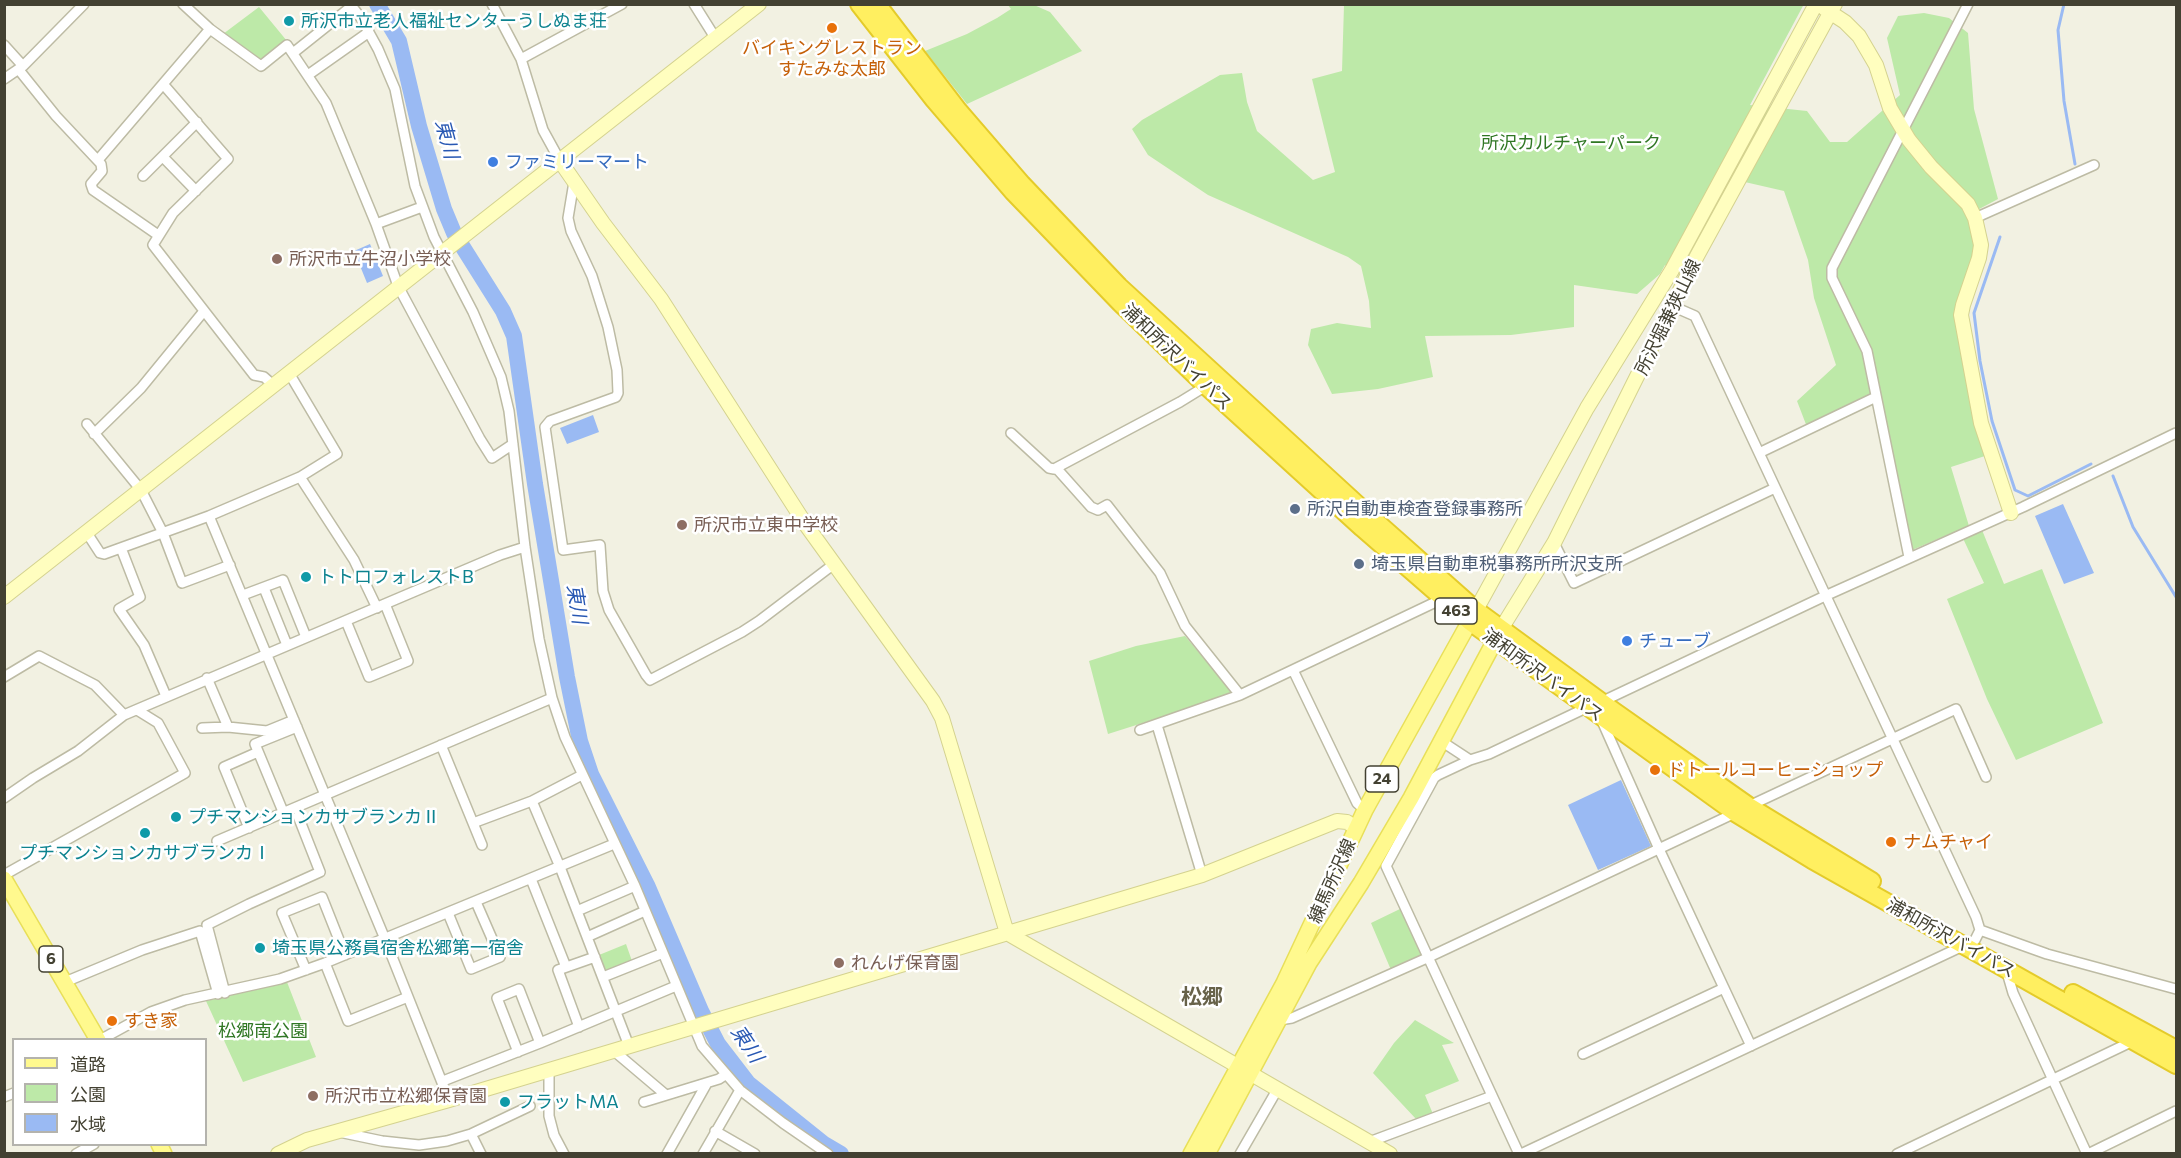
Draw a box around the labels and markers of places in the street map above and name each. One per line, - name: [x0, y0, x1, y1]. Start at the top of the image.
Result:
- place label: 所沢市立老人福祉センターうしぬま荘: [301, 10, 607, 32]
- marker: 所沢市立老人福祉センターうしぬま荘: [282, 14, 296, 28]
- marker: バイキングレストラン すたみな太郎: [825, 21, 839, 35]
- place label: バイキングレストラン すたみな太郎: [742, 37, 922, 80]
- place label: ファミリーマート: [505, 151, 649, 173]
- marker: ファミリーマート: [486, 155, 500, 169]
- place label: 所沢市立牛沼小学校: [289, 248, 451, 270]
- marker: 所沢市立牛沼小学校: [270, 252, 284, 266]
- place label: 所沢自動車検査登録事務所: [1307, 498, 1523, 520]
- marker: 所沢自動車検査登録事務所: [1288, 502, 1302, 516]
- place label: 所沢市立東中学校: [694, 514, 838, 536]
- marker: 所沢市立東中学校: [675, 518, 689, 532]
- place label: 埼玉県自動車税事務所所沢支所: [1371, 553, 1623, 575]
- marker: 埼玉県自動車税事務所所沢支所: [1352, 557, 1366, 571]
- place label: トトロフォレストB: [318, 566, 474, 588]
- marker: トトロフォレストB: [299, 570, 313, 584]
- place label: チューブ: [1639, 630, 1711, 652]
- marker: チューブ: [1620, 634, 1634, 648]
- place label: ドトールコーヒーショップ: [1667, 759, 1883, 781]
- marker: ドトールコーヒーショップ: [1648, 763, 1662, 777]
- place label: プチマンションカサブランカⅡ: [188, 806, 440, 828]
- marker: プチマンションカサブランカⅡ: [169, 810, 183, 824]
- marker: プチマンションカサブランカⅠ: [138, 826, 152, 840]
- place label: ナムチャイ: [1903, 831, 1993, 853]
- marker: ナムチャイ: [1884, 835, 1898, 849]
- place label: プチマンションカサブランカⅠ: [19, 842, 271, 864]
- place label: 埼玉県公務員宿舎松郷第一宿舎: [272, 937, 524, 959]
- marker: 埼玉県公務員宿舎松郷第一宿舎: [253, 941, 267, 955]
- place label: れんげ保育園: [851, 952, 959, 974]
- marker: れんげ保育園: [832, 956, 846, 970]
- place label: すき家: [124, 1010, 178, 1032]
- marker: すき家: [105, 1014, 119, 1028]
- place label: 所沢市立松郷保育園: [325, 1085, 487, 1107]
- marker: 所沢市立松郷保育園: [306, 1089, 320, 1103]
- place label: フラットMA: [517, 1091, 619, 1113]
- marker: フラットMA: [498, 1095, 512, 1109]

